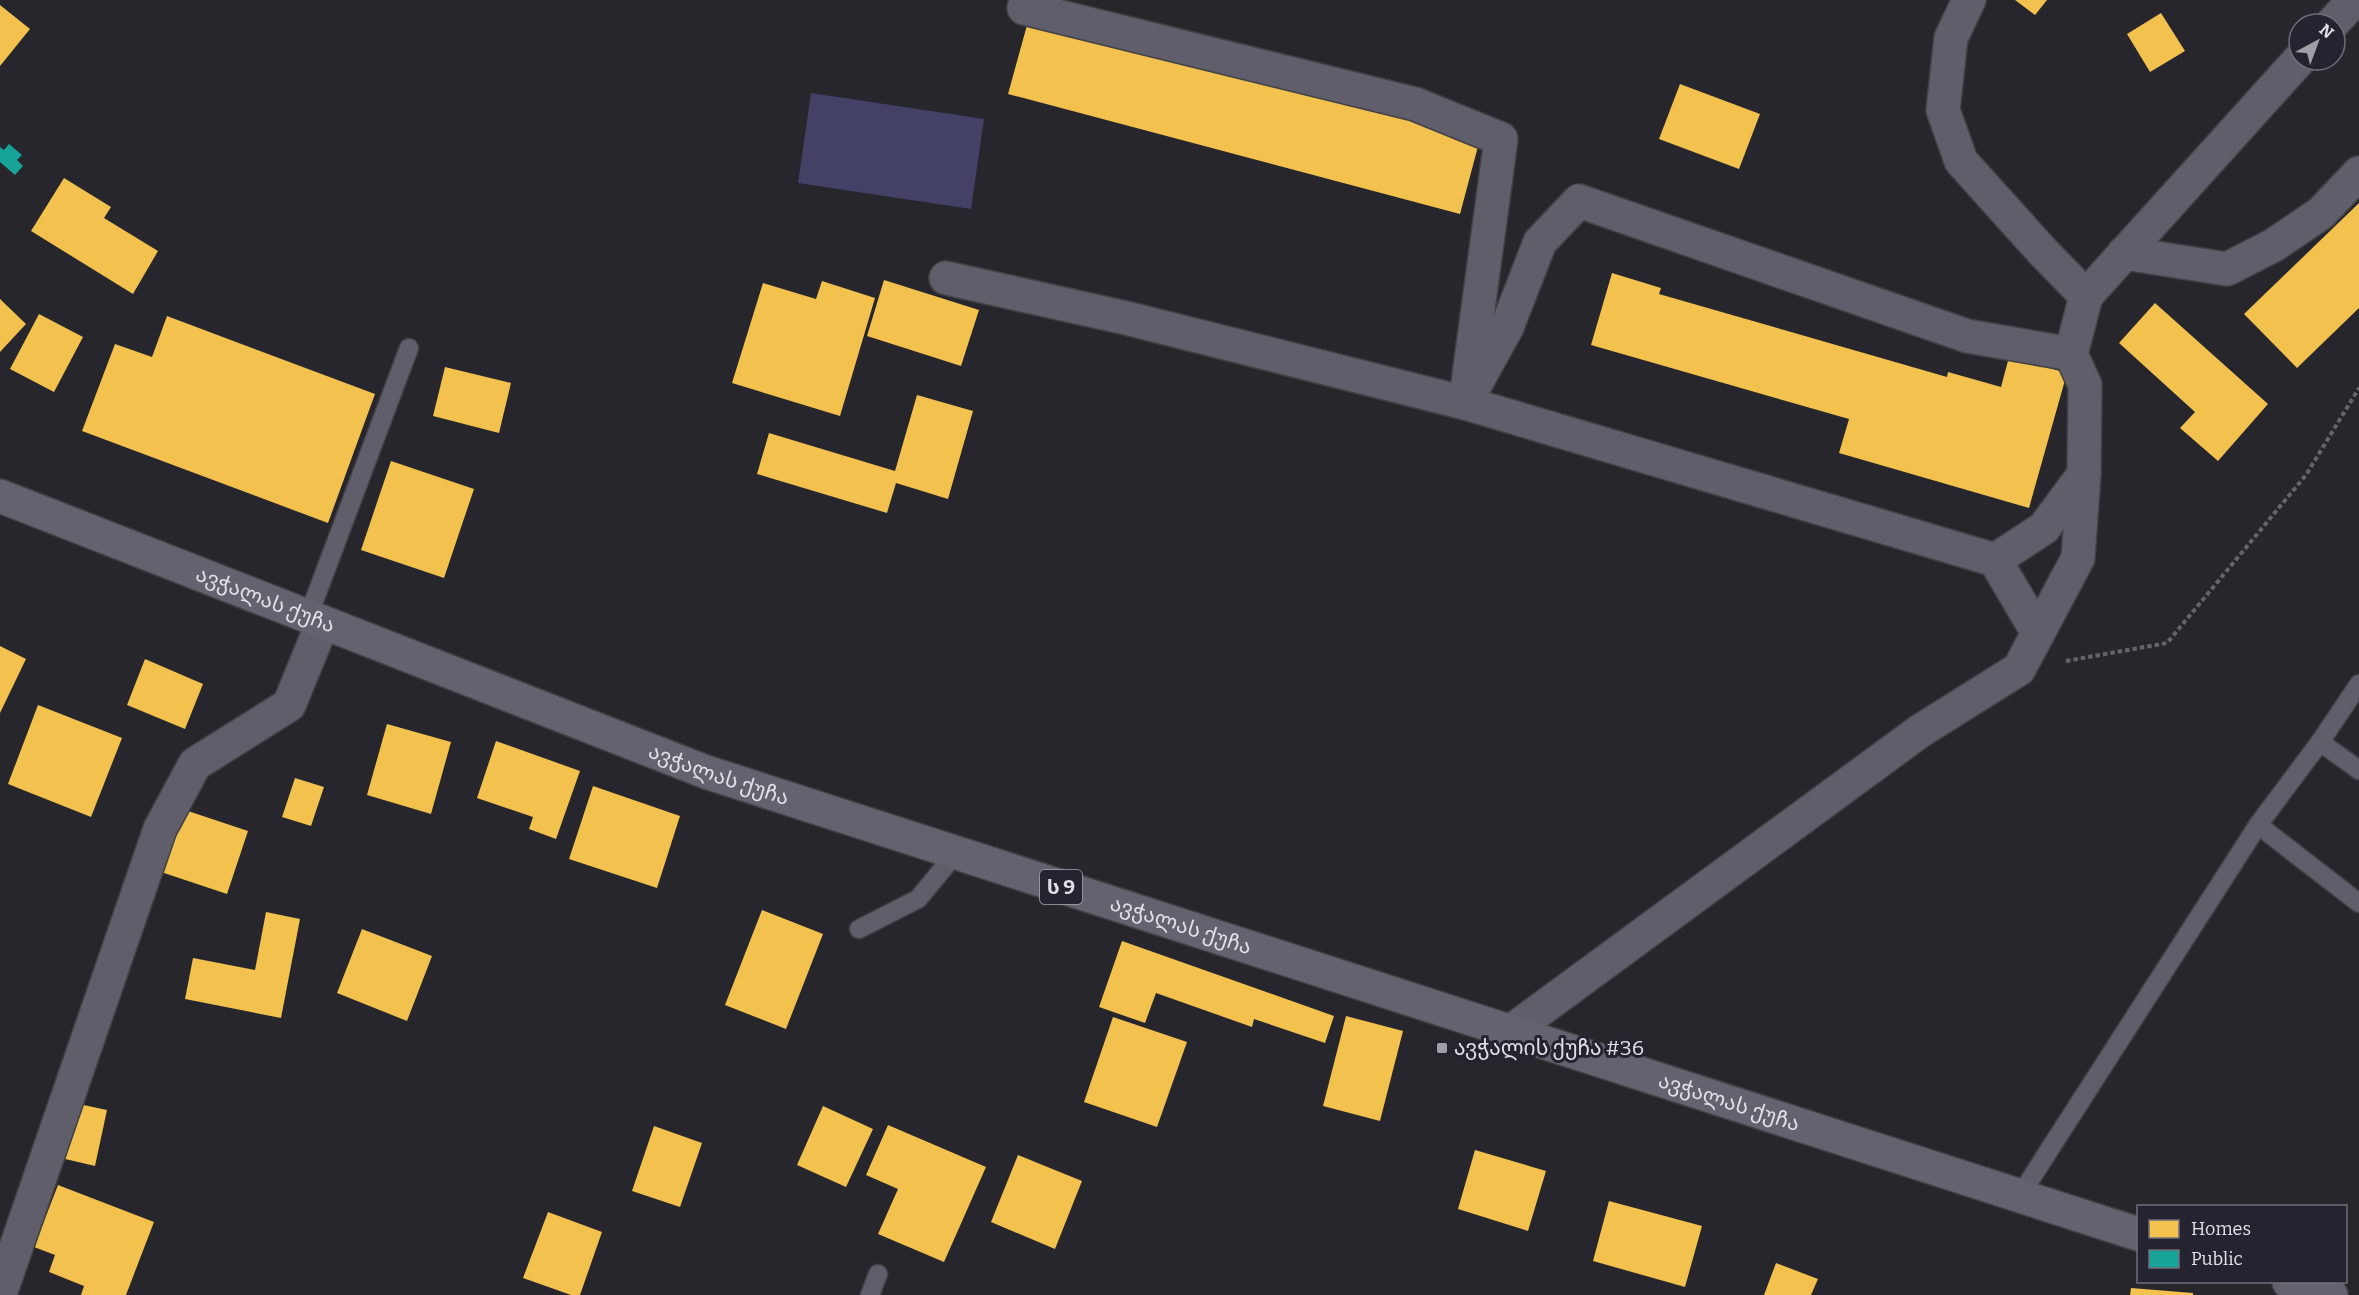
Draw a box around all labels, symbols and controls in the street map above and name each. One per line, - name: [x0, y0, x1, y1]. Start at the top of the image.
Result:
- north arrow: [2287, 12, 2347, 72]
- text: N: [2316, 20, 2337, 42]
- street label: ავჭალას ქუჩა: [192, 561, 339, 639]
- street label: ავჭალას ქუჩა: [645, 738, 792, 811]
- road number: ს 9: [1040, 870, 1082, 904]
- street label: ავჭალას ქუჩა: [1107, 890, 1255, 960]
- place label: ავჭალის ქუჩა #36: [1454, 1035, 1644, 1061]
- marker: ავჭალის ქუჩა #36: [1435, 1041, 1449, 1055]
- street label: ავჭალას ქუჩა: [1655, 1067, 1803, 1137]
- legend: [2137, 1205, 2347, 1283]
- text: Homes: [2191, 1218, 2251, 1240]
- text: Public: [2191, 1248, 2243, 1270]

